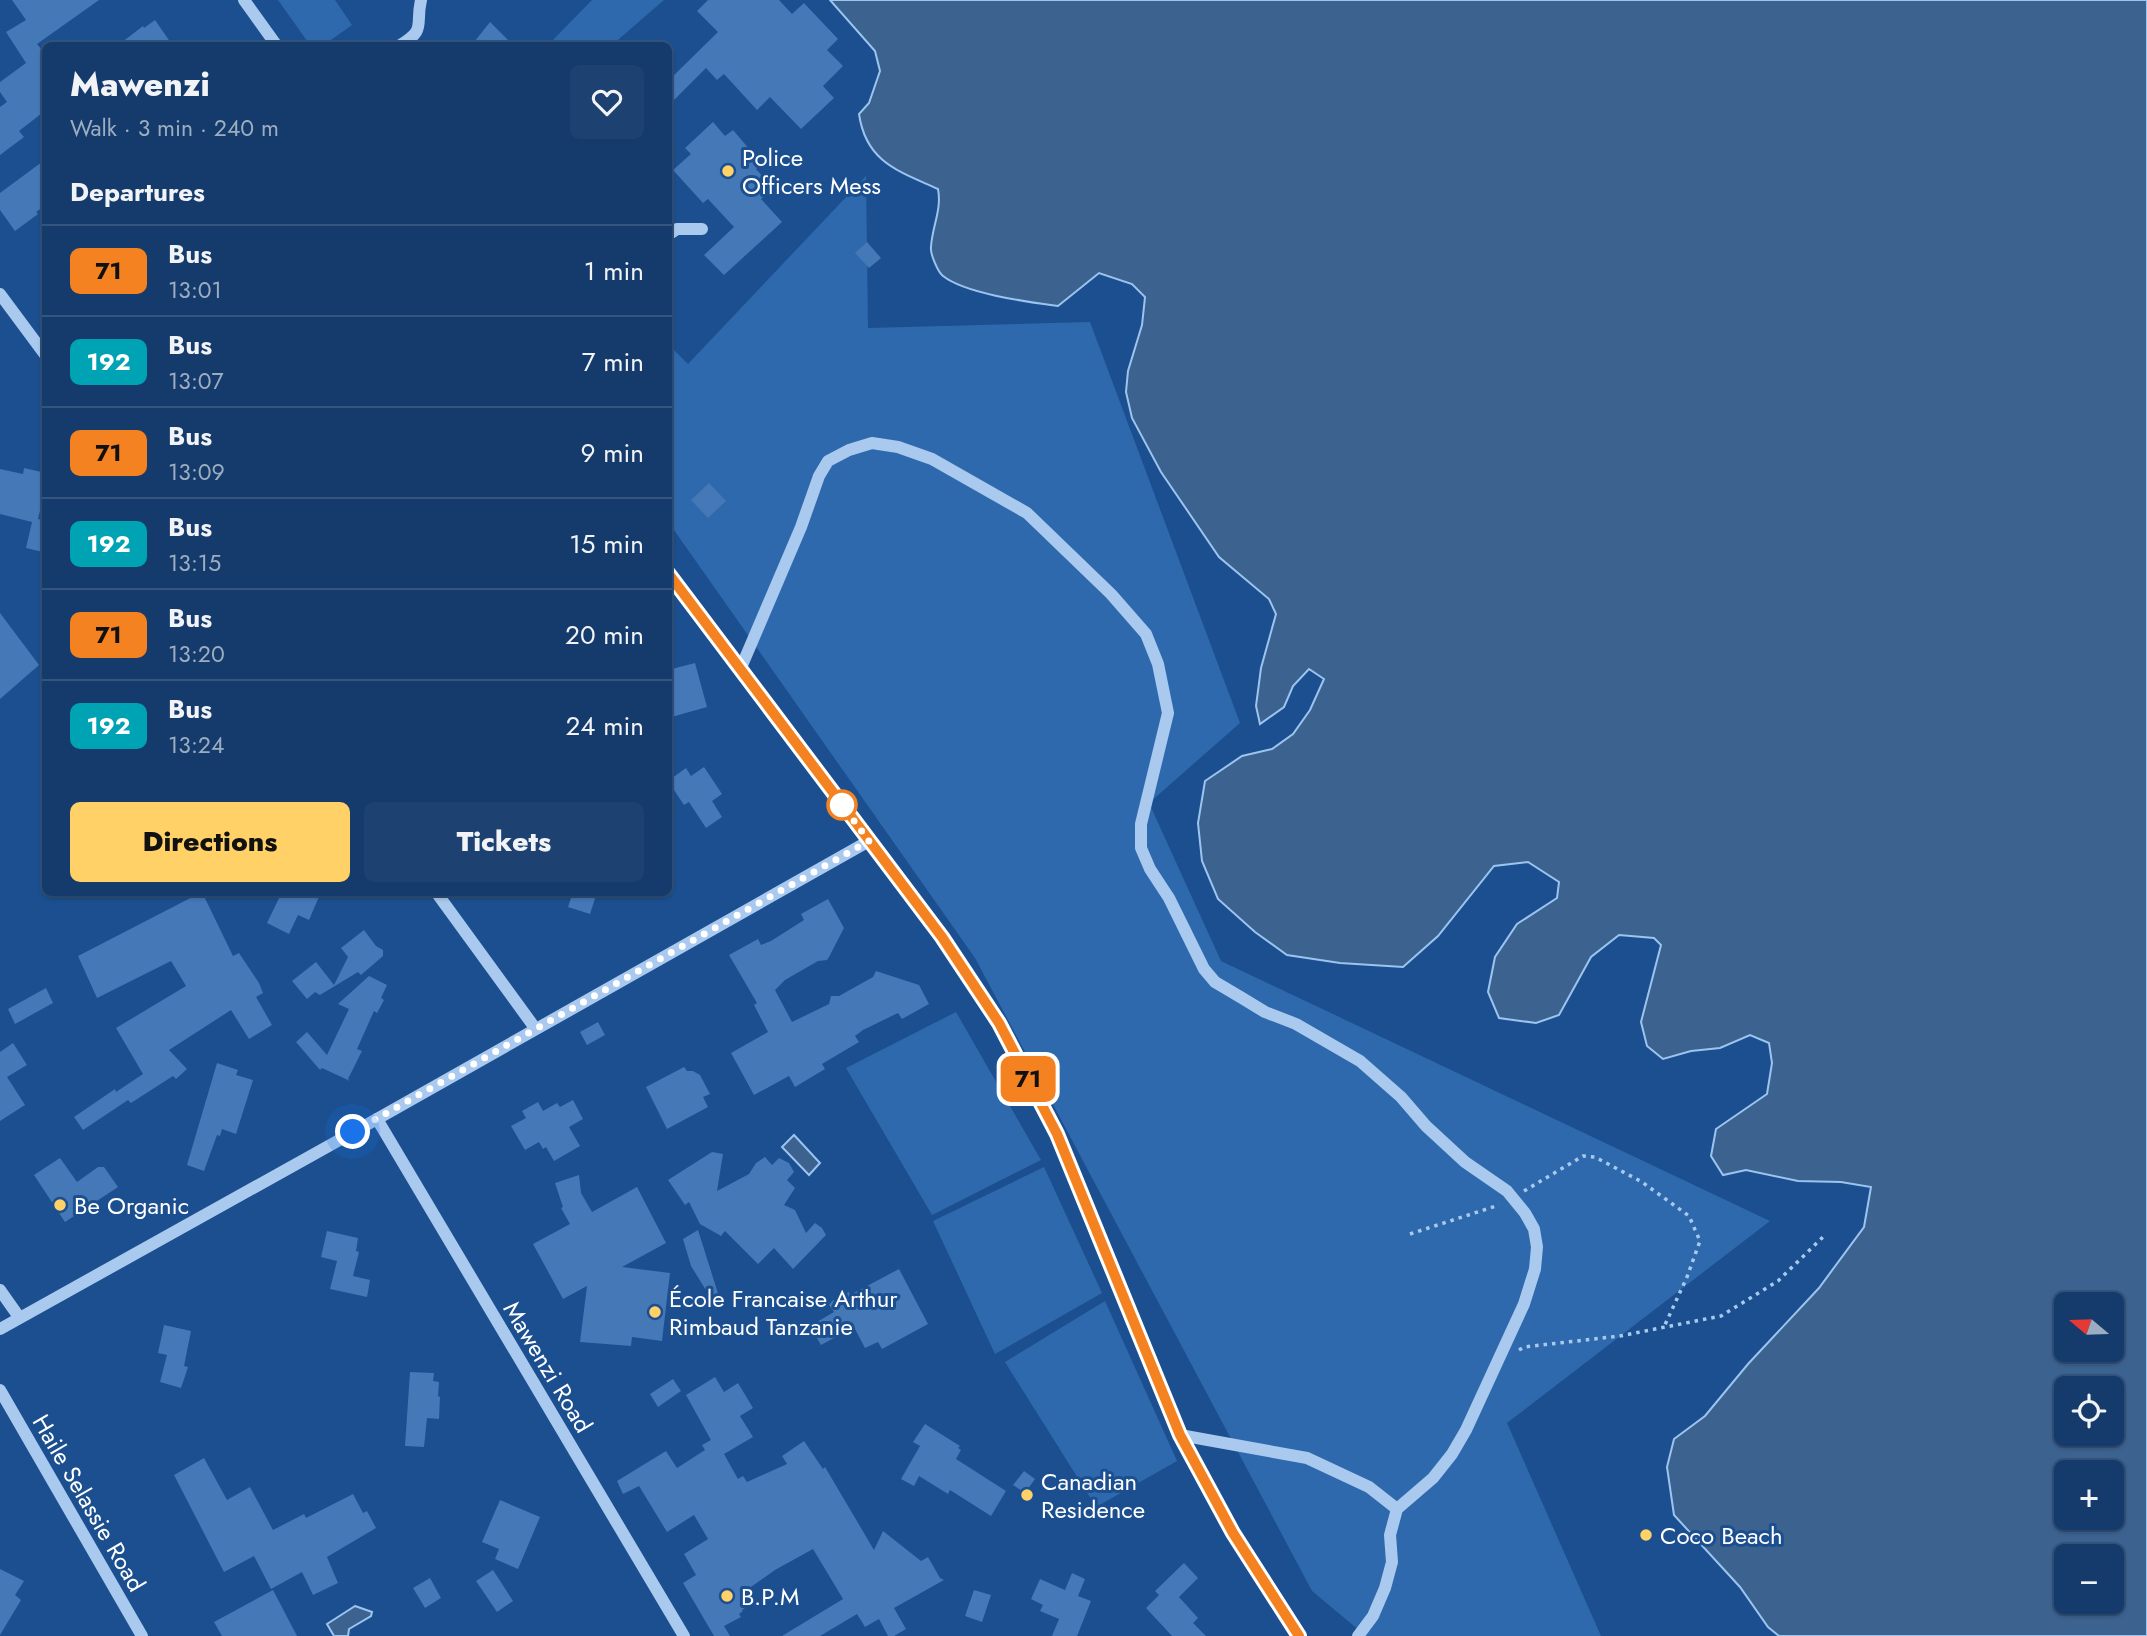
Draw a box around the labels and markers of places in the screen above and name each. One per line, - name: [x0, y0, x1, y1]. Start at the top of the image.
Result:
- place label: Police Officers Mess: [742, 140, 881, 203]
- marker: Police Officers Mess: [720, 163, 736, 179]
- unlabelled marker: [827, 790, 857, 820]
- place label: Be Organic: [74, 1188, 189, 1223]
- marker: Be Organic: [52, 1197, 68, 1213]
- place label: École Francaise Arthur Rimbaud Tanzanie: [669, 1281, 898, 1344]
- marker: École Francaise Arthur Rimbaud Tanzanie: [647, 1304, 663, 1320]
- place label: Canadian Residence: [1041, 1464, 1145, 1527]
- marker: Canadian Residence: [1019, 1487, 1035, 1503]
- place label: Coco Beach: [1660, 1518, 1783, 1553]
- marker: Coco Beach: [1638, 1527, 1654, 1543]
- place label: B.P.M: [741, 1579, 799, 1614]
- marker: B.P.M: [719, 1588, 735, 1604]

